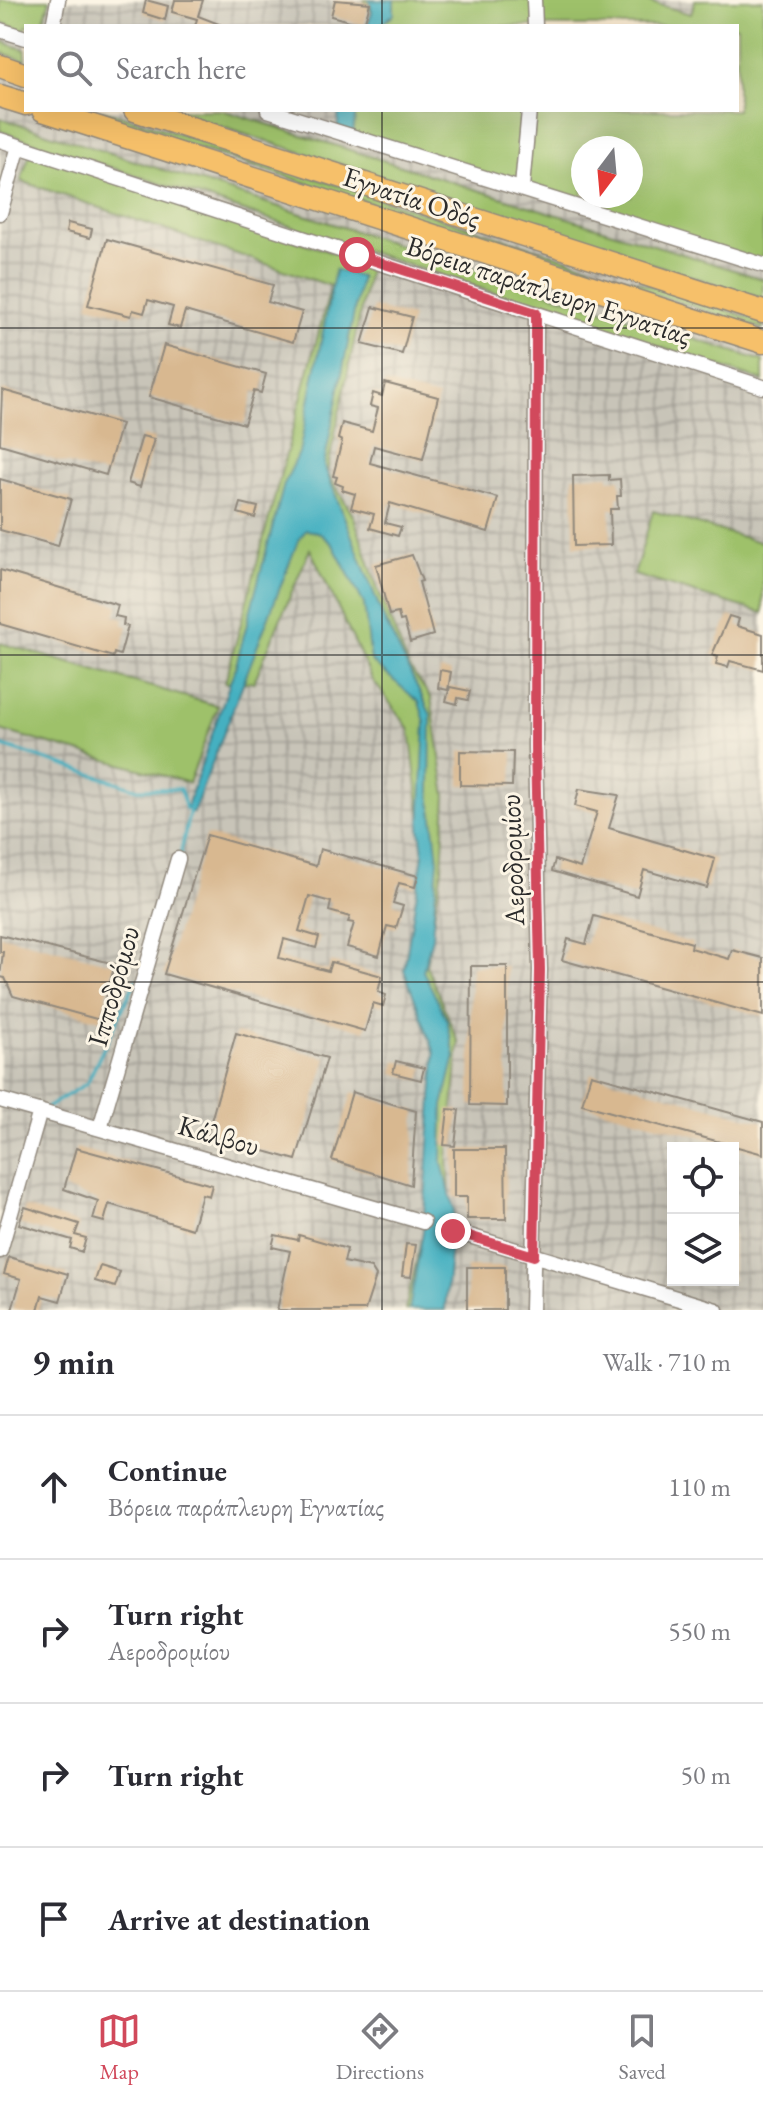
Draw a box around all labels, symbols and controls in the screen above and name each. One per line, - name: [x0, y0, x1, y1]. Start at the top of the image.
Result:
- search box: [24, 24, 739, 112]
- icon: search: [52, 46, 96, 90]
- text: Search here: [116, 49, 246, 88]
- north arrow: [571, 136, 643, 208]
- street label: Εγνατία Οδός: [339, 158, 485, 236]
- street label: Βόρεια παράπλευρη Εγνατίας: [402, 227, 696, 353]
- route start: [339, 237, 375, 273]
- street label: Αεροδρομίου: [492, 794, 532, 927]
- street label: Ιπποδρόμου: [79, 922, 147, 1050]
- street label: Κάλβου: [174, 1106, 264, 1164]
- map controls: [667, 1142, 739, 1286]
- button: locate: [667, 1142, 739, 1214]
- route end: [435, 1213, 471, 1249]
- button: layers: [667, 1214, 739, 1286]
- text: 9 min: [32, 1340, 115, 1384]
- text: Walk · 710 m: [603, 1345, 731, 1379]
- text: Continue: [108, 1451, 227, 1490]
- icon: ahead: [32, 1465, 76, 1509]
- text: 110 m: [668, 1470, 731, 1504]
- text: Βόρεια παράπλευρη Εγνατίας: [108, 1490, 384, 1524]
- text: Turn right: [108, 1595, 244, 1634]
- icon: right: [32, 1609, 76, 1653]
- text: 550 m: [668, 1614, 731, 1648]
- text: Αεροδρομίου: [108, 1634, 230, 1668]
- icon: right: [32, 1753, 76, 1797]
- text: Turn right: [108, 1756, 244, 1795]
- text: 50 m: [681, 1758, 731, 1792]
- icon: arrive: [32, 1897, 76, 1941]
- text: Arrive at destination: [108, 1900, 370, 1939]
- tab: Map: [97, 2009, 141, 2086]
- tab: Directions: [336, 2009, 424, 2086]
- tab: Saved: [619, 2009, 666, 2086]

